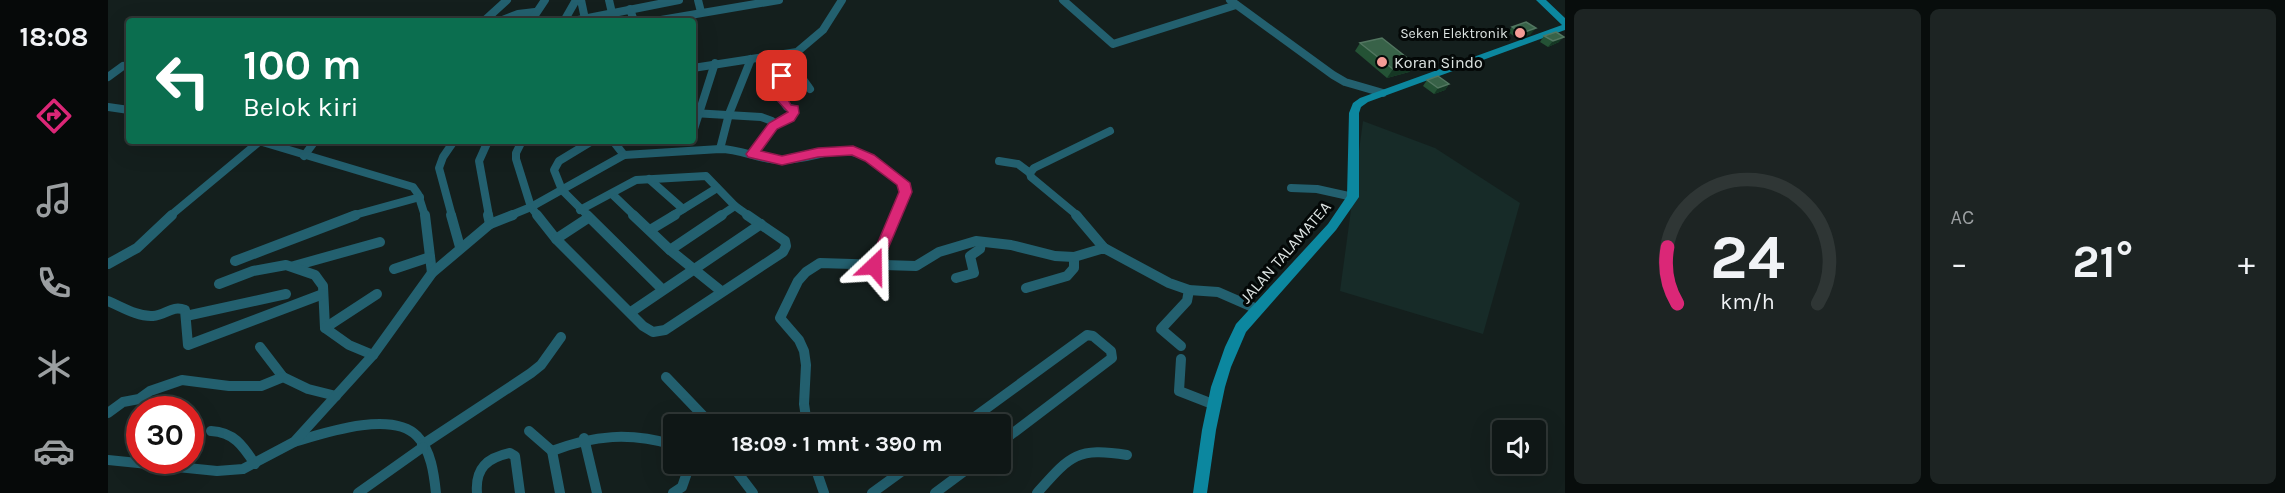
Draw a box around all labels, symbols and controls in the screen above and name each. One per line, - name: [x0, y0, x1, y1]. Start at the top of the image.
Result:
- text: 18:08: [20, 21, 88, 53]
- place label: Seken Elektronik: [1400, 25, 1508, 42]
- marker: Seken Elektronik: [1513, 26, 1527, 40]
- text: 100 m: [243, 40, 362, 90]
- icon: left: [144, 42, 222, 120]
- pin: [756, 50, 807, 101]
- place label: Koran Sindo: [1394, 53, 1483, 72]
- marker: Koran Sindo: [1375, 55, 1389, 69]
- icon: arrive: [765, 59, 798, 92]
- text: Belok kiri: [243, 91, 359, 123]
- icon: directions: [33, 95, 75, 137]
- icon: music: [33, 179, 75, 221]
- street label: JALAN TALAMATEA: [1236, 198, 1335, 307]
- text: AC: [1951, 206, 1974, 229]
- text: 24: [1710, 221, 1785, 294]
- position arrow: [842, 234, 906, 298]
- text: 21°: [2072, 236, 2133, 288]
- text: −: [1951, 244, 1968, 282]
- text: +: [2238, 244, 2255, 282]
- icon: phone: [33, 262, 75, 304]
- text: km/h: [1720, 289, 1774, 314]
- icon: climate: [33, 346, 75, 388]
- speed limit sign: 30: [126, 396, 204, 474]
- map controls: [1492, 420, 1546, 474]
- button: sound: [1492, 420, 1546, 474]
- icon: car: [33, 430, 75, 472]
- text: 18:09 · 1 mnt · 390 m: [731, 431, 943, 457]

